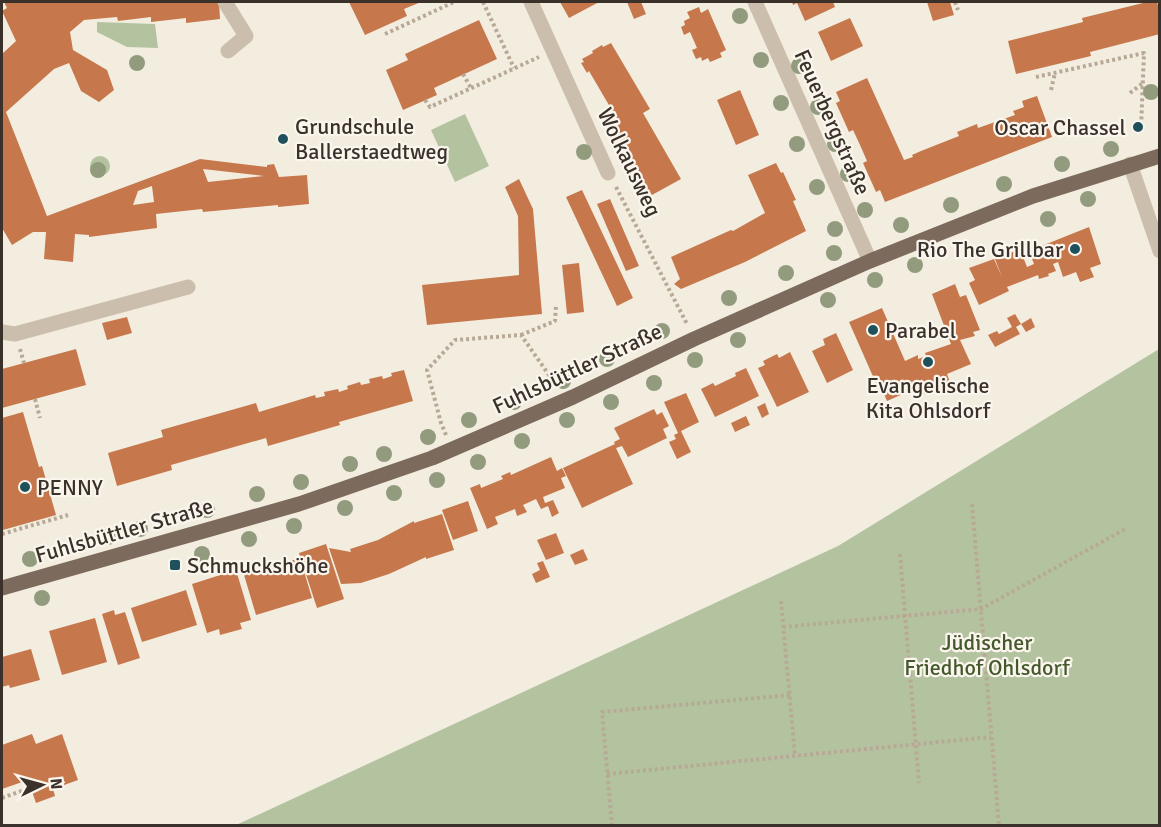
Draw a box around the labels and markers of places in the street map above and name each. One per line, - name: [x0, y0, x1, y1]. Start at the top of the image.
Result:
- place label: Grundschule Ballerstaedtweg: [295, 113, 448, 165]
- place label: Oscar Chassel: [994, 114, 1126, 141]
- marker: Oscar Chassel: [1131, 120, 1145, 134]
- marker: Grundschule Ballerstaedtweg: [276, 132, 290, 146]
- place label: Rio The Grillbar: [917, 236, 1063, 263]
- marker: Rio The Grillbar: [1068, 242, 1082, 256]
- place label: Parabel: [885, 317, 956, 344]
- marker: Parabel: [866, 323, 880, 337]
- marker: Evangelische Kita Ohlsdorf: [921, 355, 935, 369]
- place label: Evangelische Kita Ohlsdorf: [866, 372, 992, 424]
- place label: PENNY: [37, 474, 103, 501]
- marker: PENNY: [18, 480, 32, 494]
- place label: Schmuckshöhe: [187, 552, 329, 579]
- marker: Schmuckshöhe: [168, 558, 182, 572]

